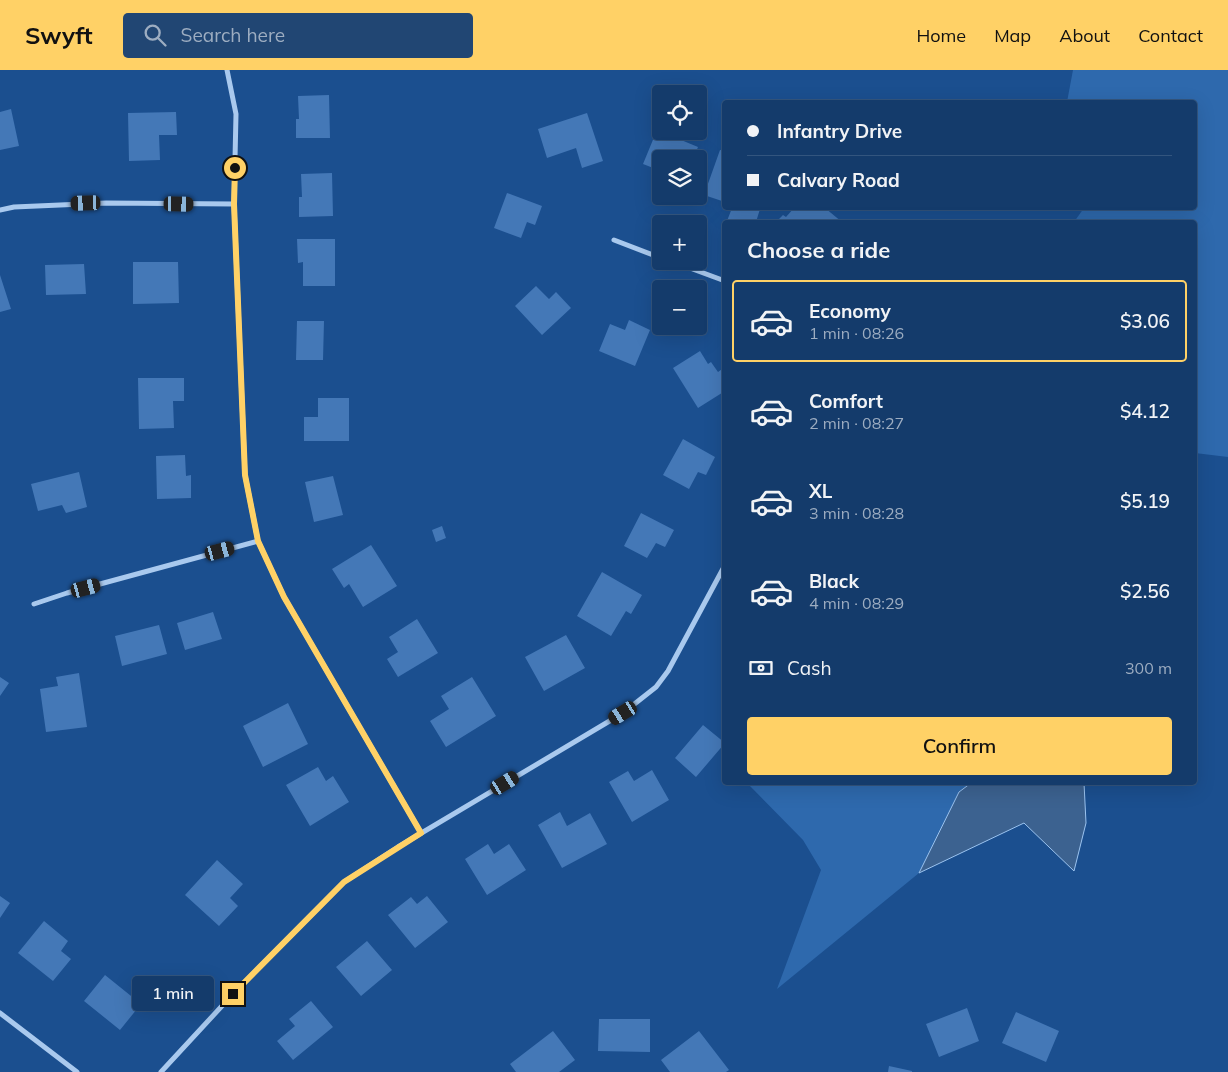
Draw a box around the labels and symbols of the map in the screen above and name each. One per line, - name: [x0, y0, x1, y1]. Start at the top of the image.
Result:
- route start: [224, 157, 246, 179]
- car: [70, 195, 101, 211]
- car: [163, 196, 194, 212]
- car: [203, 540, 236, 562]
- car: [69, 577, 102, 599]
- car: [606, 699, 639, 727]
- car: [488, 769, 521, 797]
- callout: 1 min: [133, 976, 216, 1012]
- route end: [222, 983, 244, 1005]

